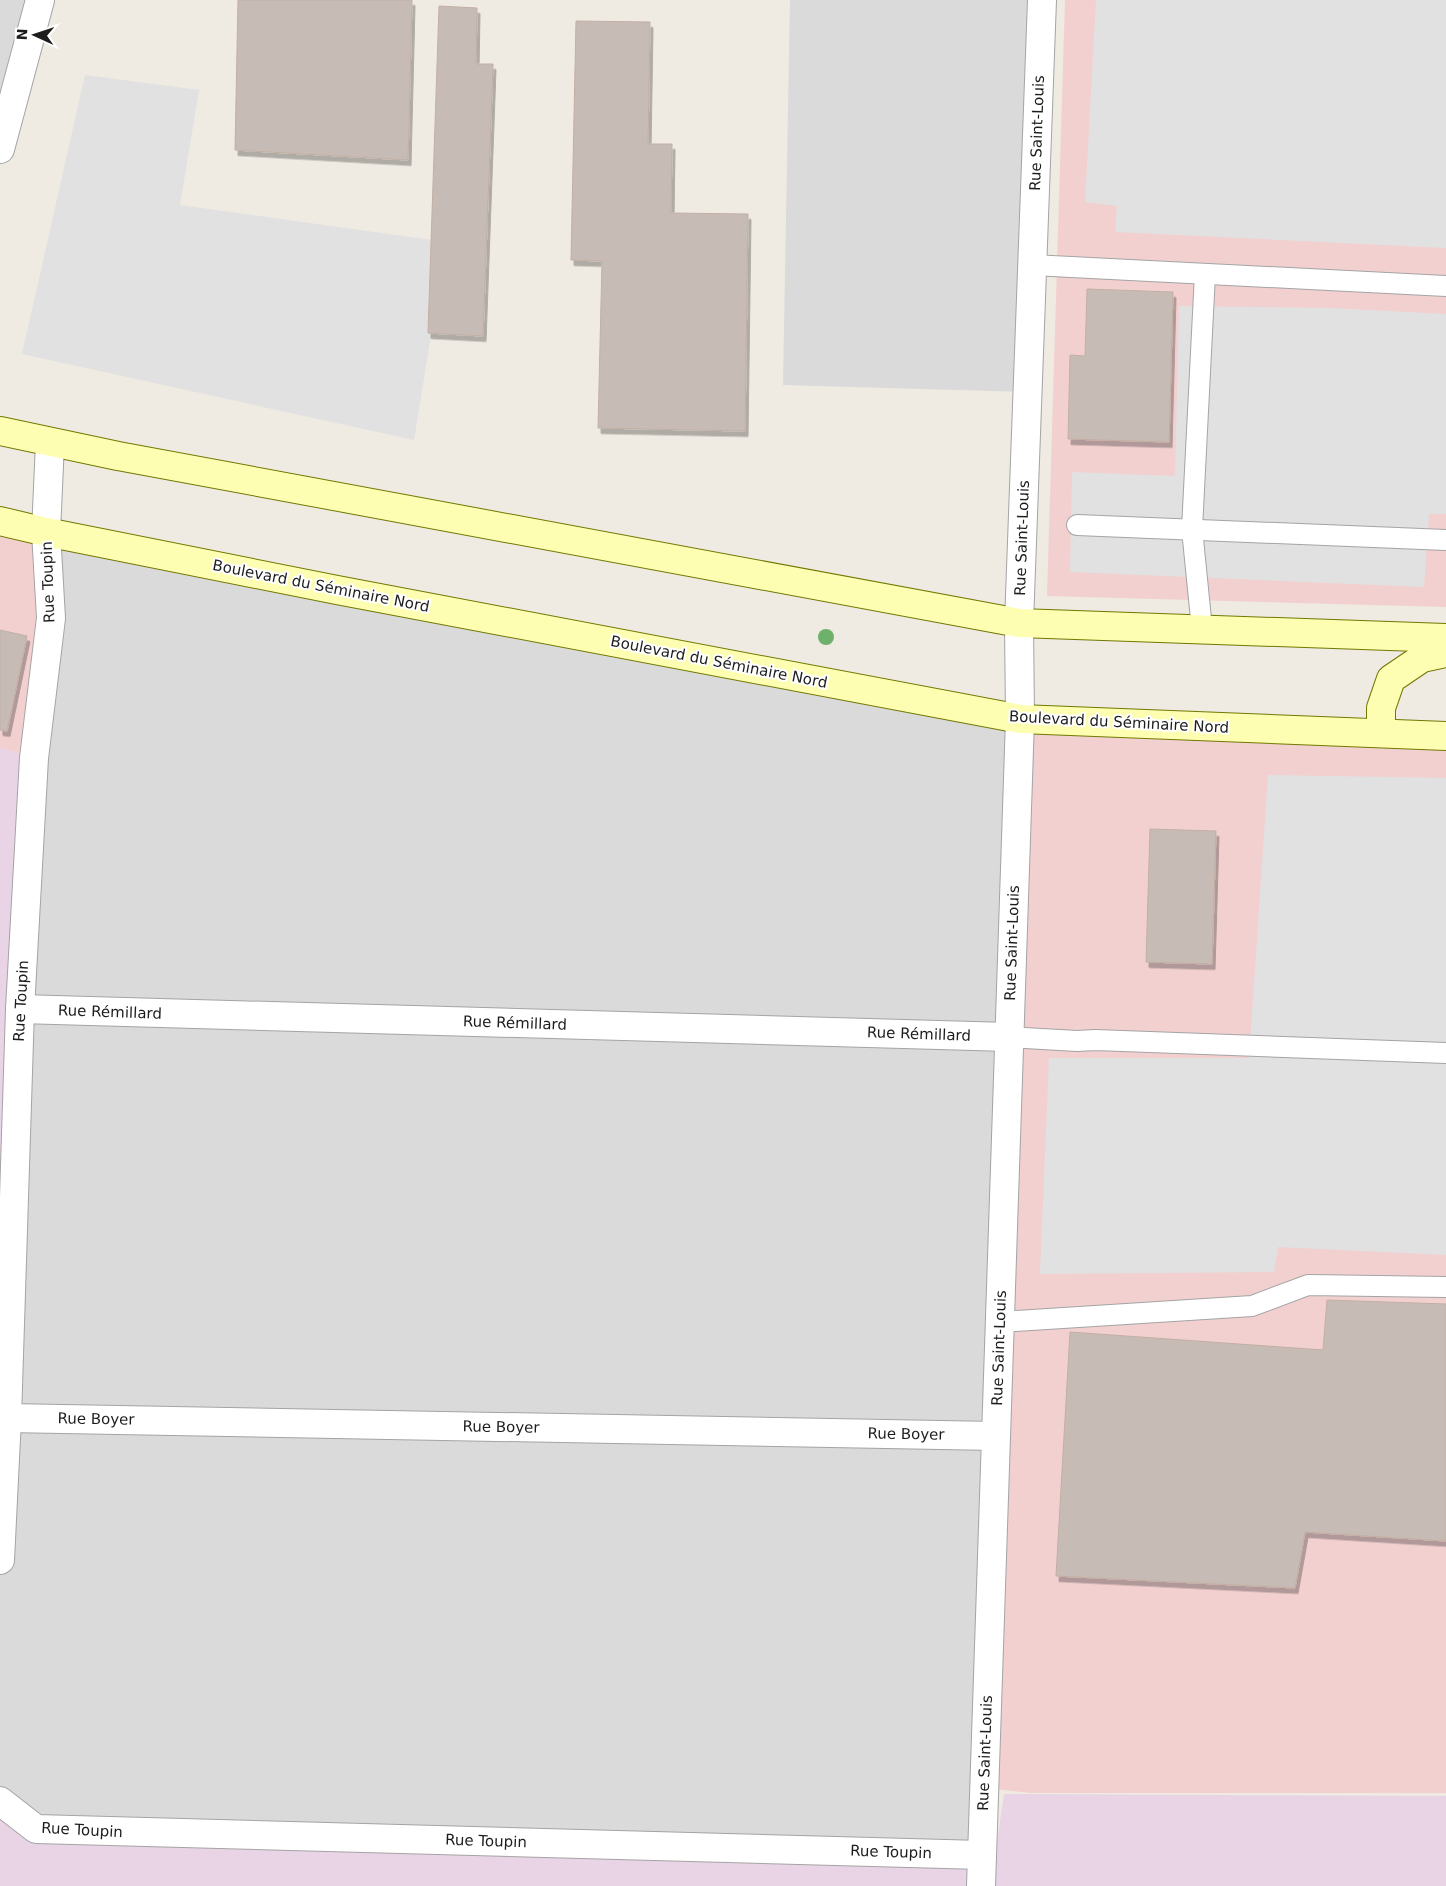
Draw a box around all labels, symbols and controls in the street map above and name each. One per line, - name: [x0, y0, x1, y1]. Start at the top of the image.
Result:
- north arrow: [10, 10, 60, 60]
- text: N: [14, 28, 30, 41]
- street label: Rue Saint-Louis: [1026, 75, 1048, 191]
- street label: Rue Saint-Louis: [1011, 480, 1033, 596]
- street label: Rue Toupin: [38, 541, 58, 623]
- street label: Boulevard du Séminaire Nord: [211, 556, 431, 616]
- street label: Boulevard du Séminaire Nord: [609, 632, 829, 692]
- street label: Boulevard du Séminaire Nord: [1008, 707, 1230, 737]
- street label: Rue Saint-Louis: [1001, 885, 1023, 1001]
- street label: Rue Toupin: [10, 960, 32, 1042]
- street label: Rue Rémillard: [58, 1001, 162, 1023]
- street label: Rue Rémillard: [463, 1012, 567, 1034]
- street label: Rue Rémillard: [867, 1023, 971, 1045]
- street label: Rue Saint-Louis: [988, 1290, 1010, 1406]
- street label: Rue Boyer: [57, 1409, 135, 1429]
- street label: Rue Boyer: [462, 1417, 540, 1437]
- street label: Rue Boyer: [867, 1424, 945, 1444]
- street label: Rue Saint-Louis: [974, 1695, 996, 1811]
- street label: Rue Toupin: [41, 1819, 123, 1841]
- street label: Rue Toupin: [445, 1831, 527, 1851]
- street label: Rue Toupin: [850, 1842, 932, 1862]

